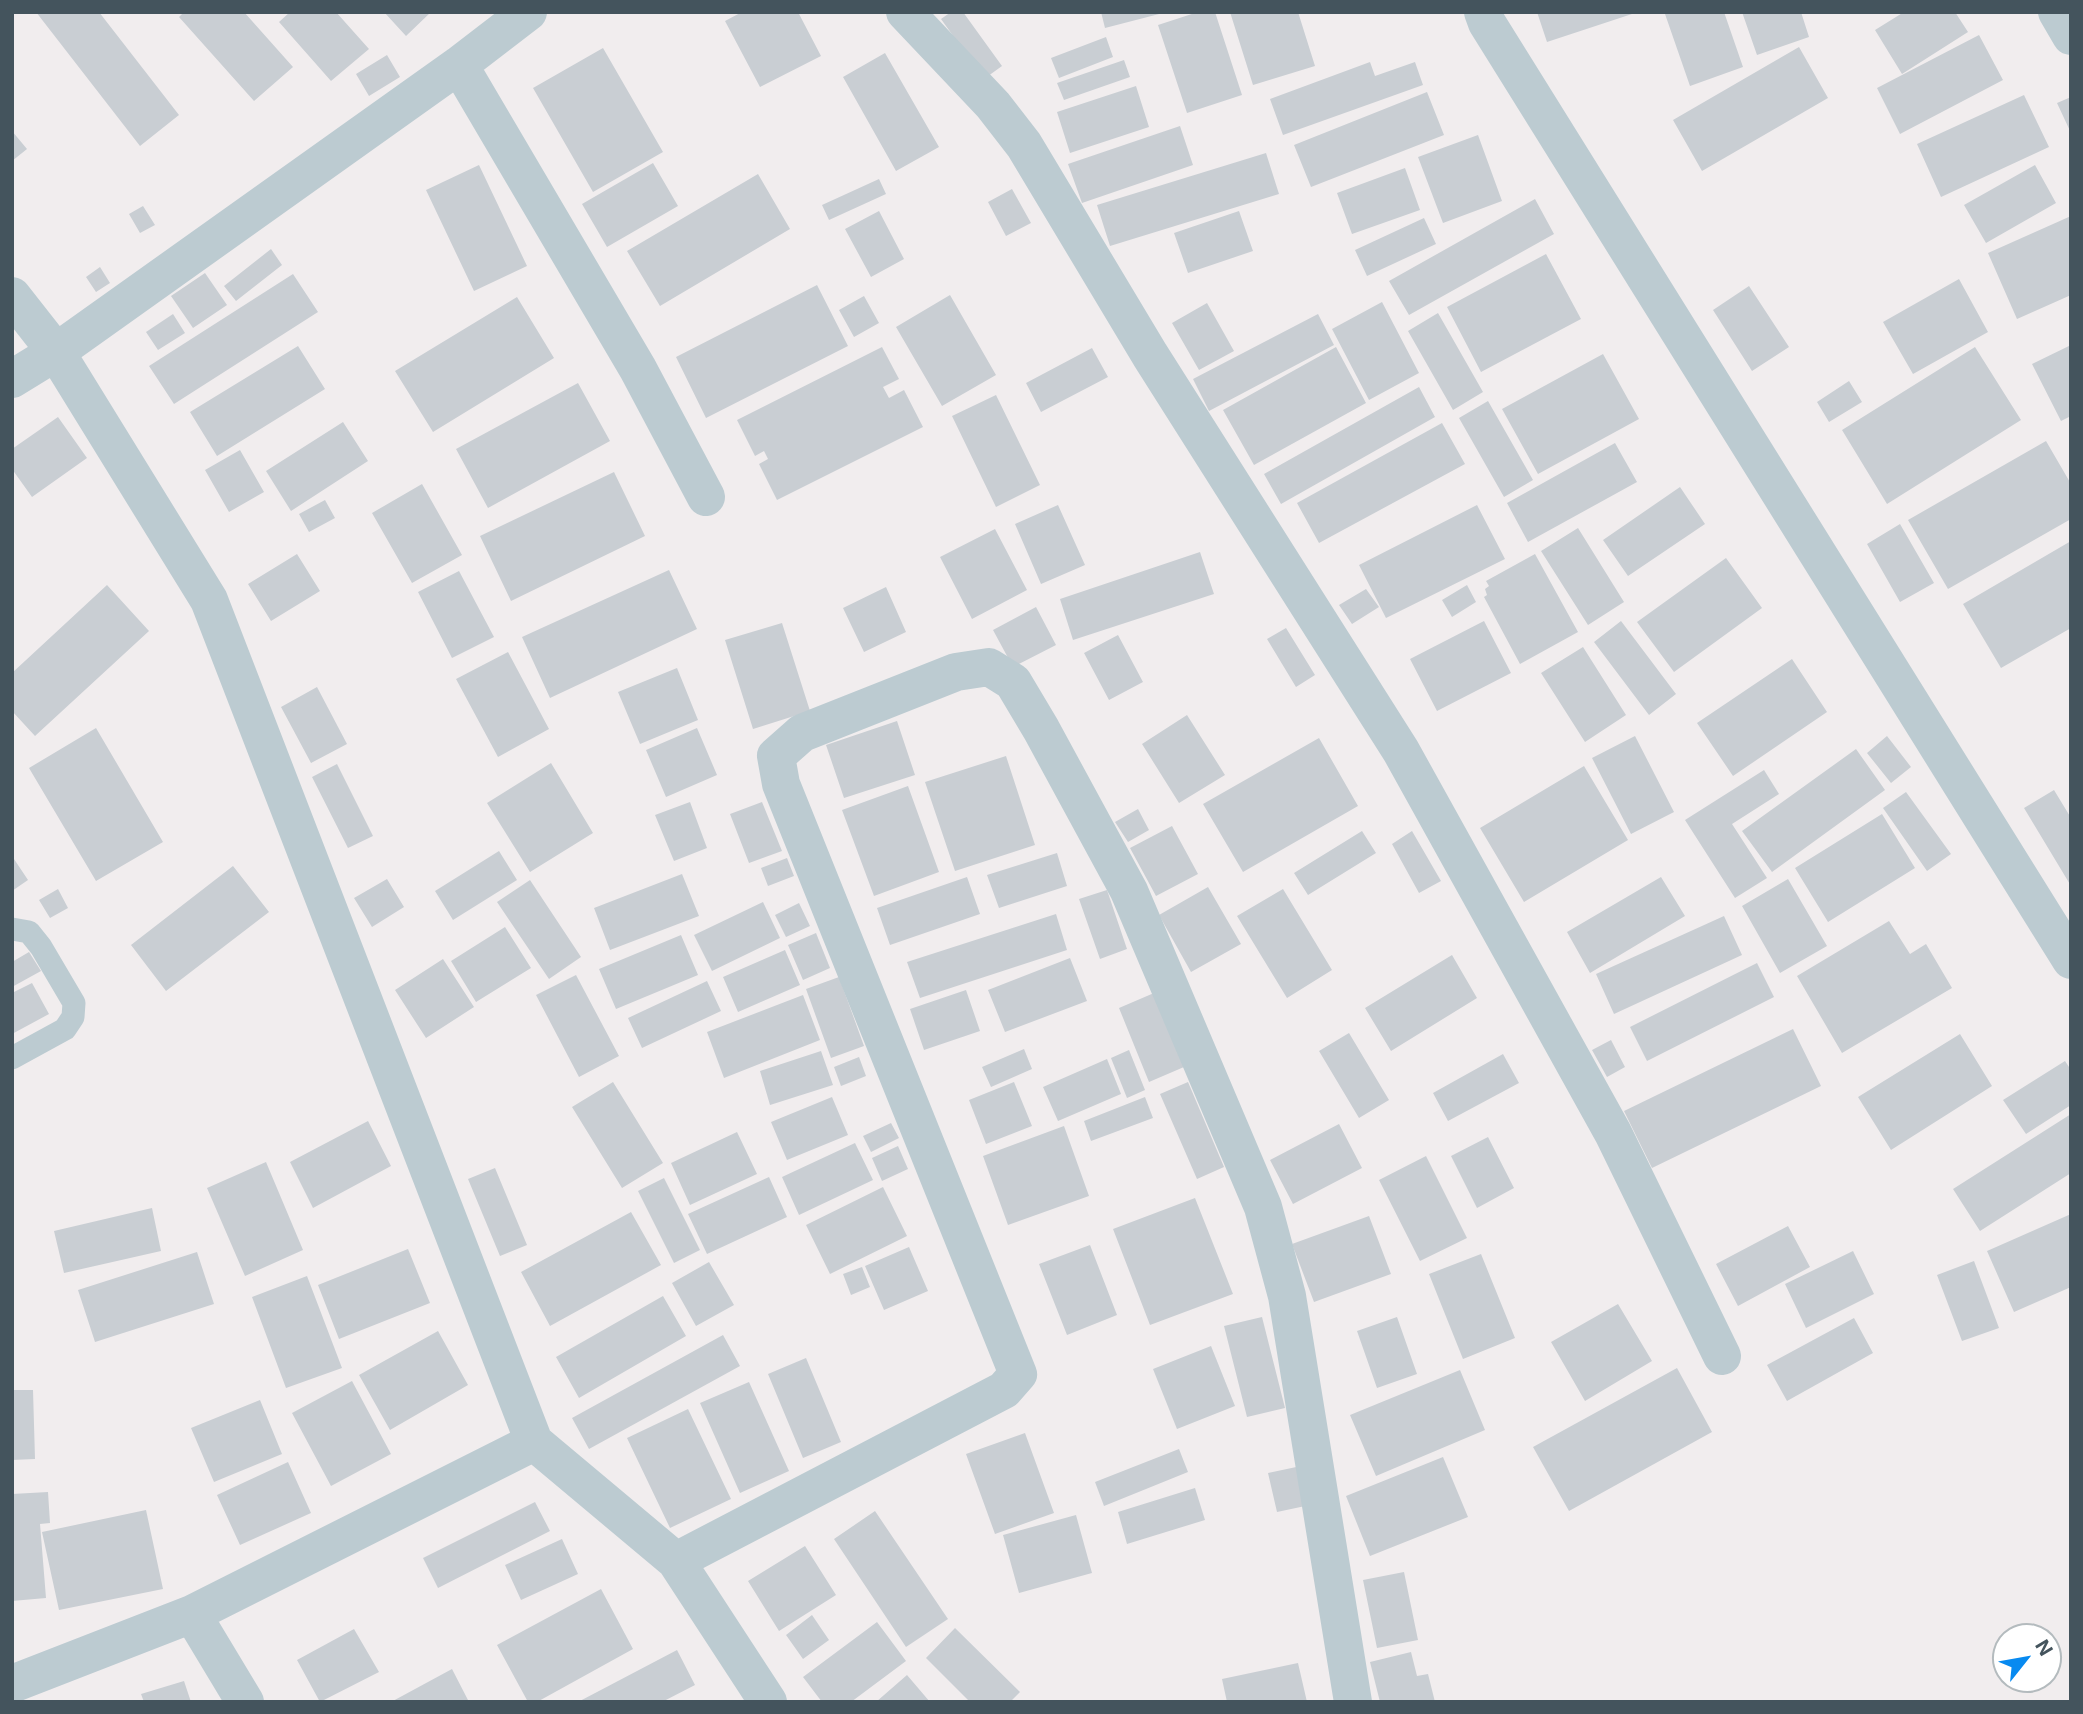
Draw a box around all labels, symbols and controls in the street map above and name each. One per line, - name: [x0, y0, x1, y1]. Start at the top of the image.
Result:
- north arrow: [1992, 1623, 2062, 1693]
- text: N: [2030, 1636, 2057, 1660]

